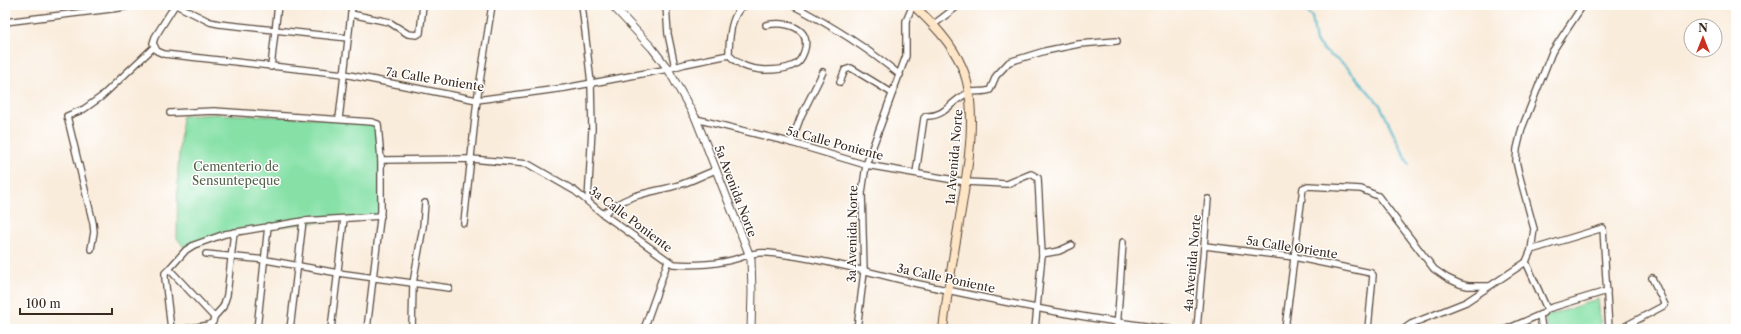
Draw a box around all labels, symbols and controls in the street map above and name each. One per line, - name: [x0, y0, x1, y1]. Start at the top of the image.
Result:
- north arrow: [1683, 18, 1723, 58]
- text: N: [1698, 21, 1708, 35]
- street label: 7a Calle Poniente: [385, 64, 485, 94]
- street label: 1a Avenida Norte: [942, 108, 966, 205]
- street label: 5a Calle Poniente: [785, 123, 885, 163]
- street label: 5a Avenida Norte: [712, 143, 761, 239]
- park label: Cementerio de Sensuntepeque: [192, 159, 280, 188]
- street label: 3a Calle Poniente: [587, 183, 676, 255]
- street label: 3a Avenida Norte: [844, 185, 860, 283]
- street label: 4a Avenida Norte: [1180, 213, 1204, 312]
- street label: 5a Calle Oriente: [1245, 232, 1339, 262]
- street label: 3a Calle Poniente: [896, 260, 997, 296]
- scale bar: [20, 290, 112, 316]
- text: 100 m: [26, 296, 61, 311]

